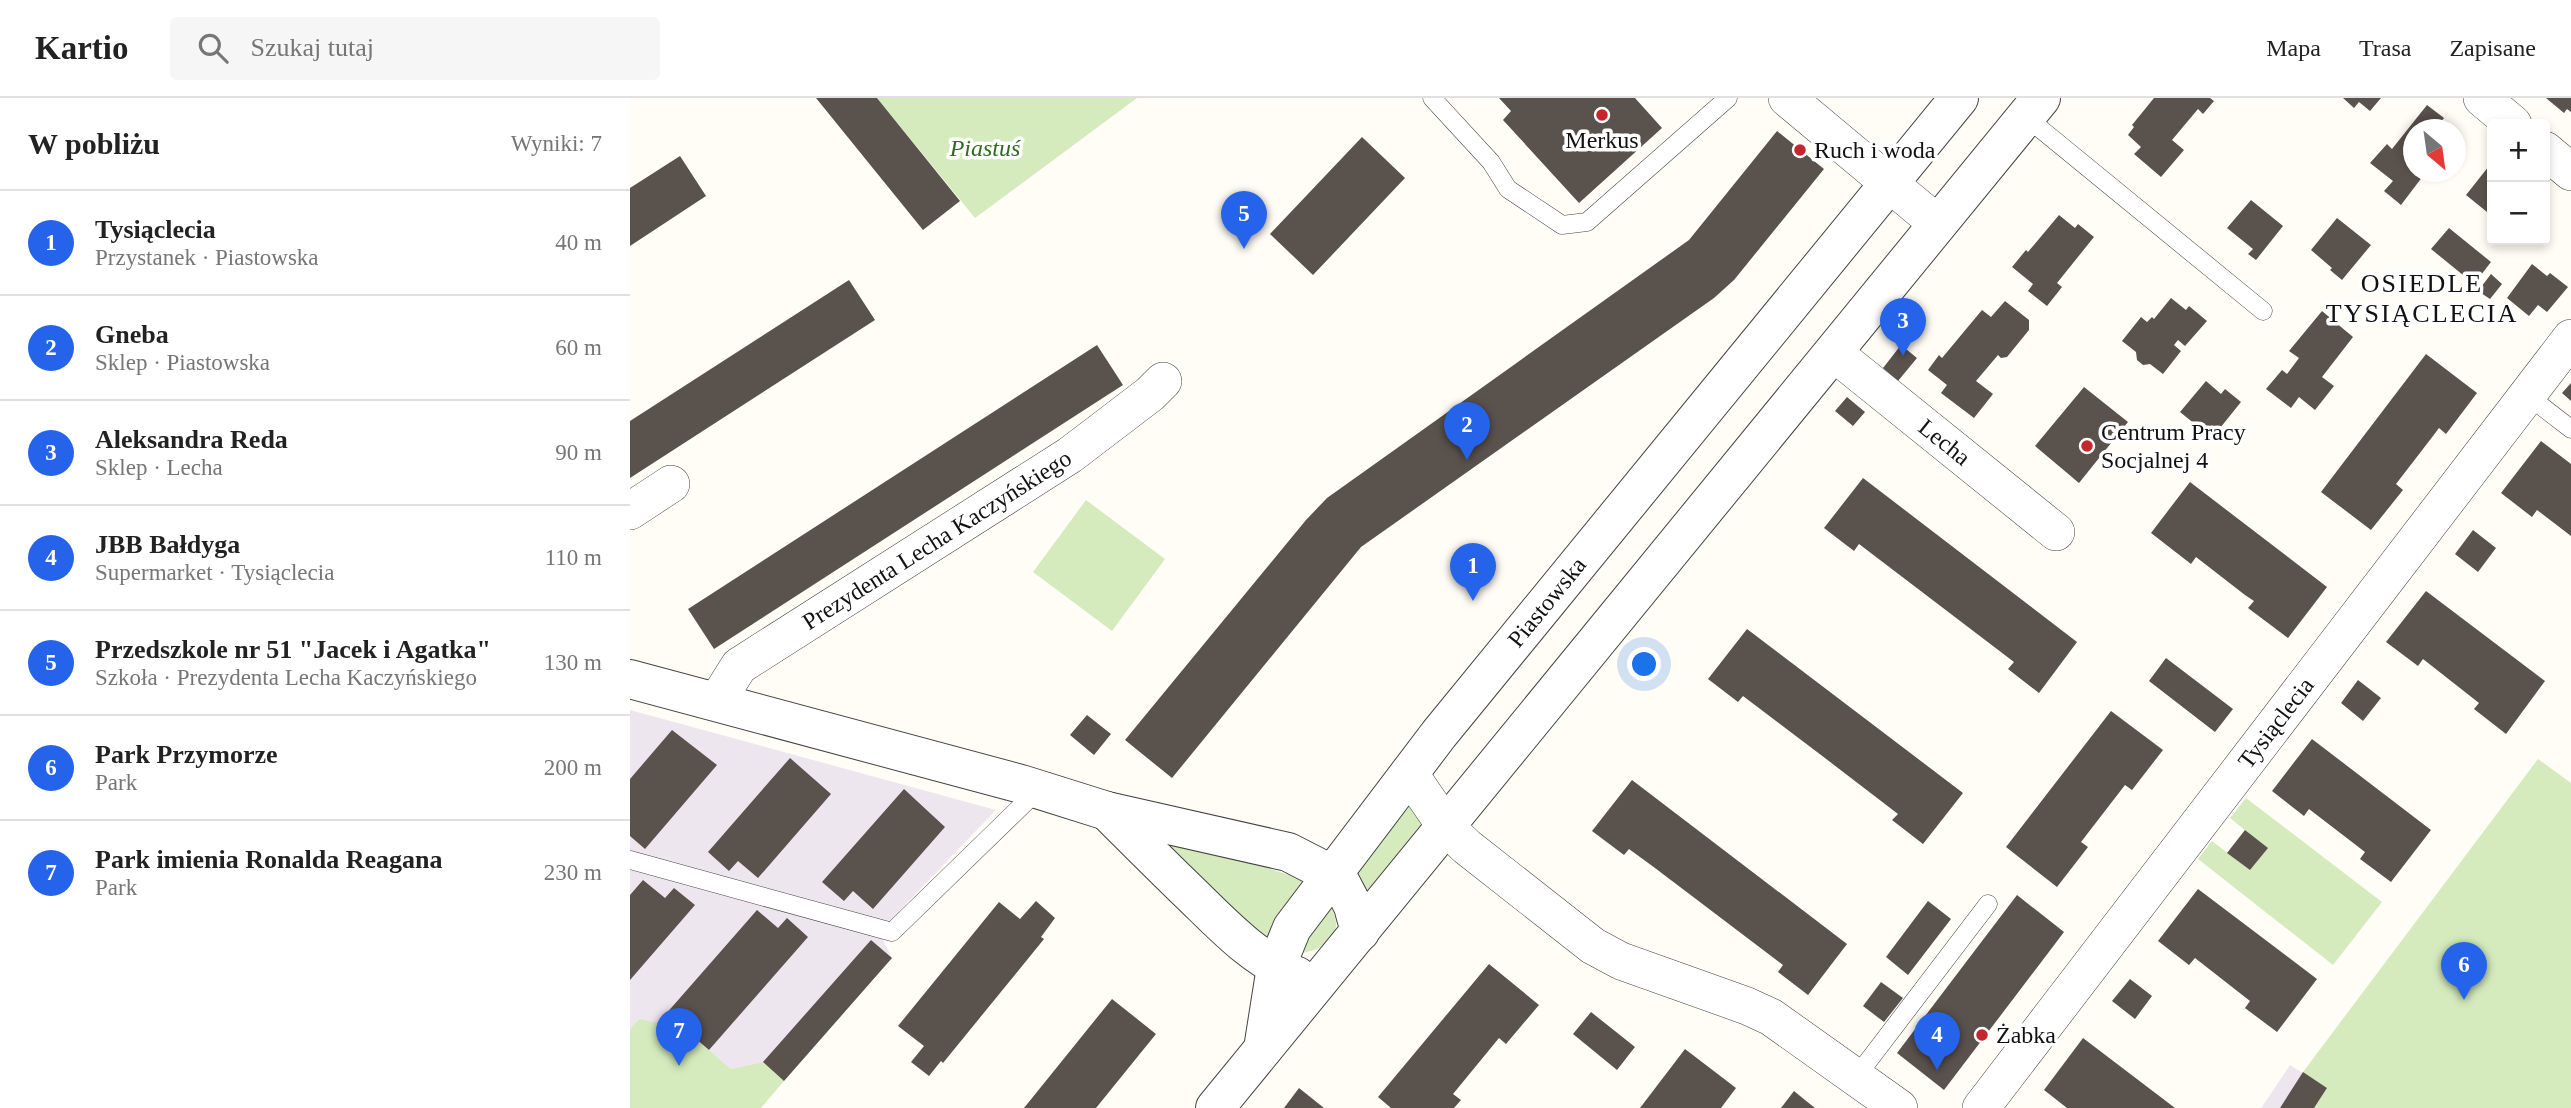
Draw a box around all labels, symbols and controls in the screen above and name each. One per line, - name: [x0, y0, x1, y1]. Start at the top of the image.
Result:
- search box: [170, 17, 660, 80]
- icon: search: [194, 29, 232, 67]
- text: Kartio: [35, 30, 128, 66]
- text: Szukaj tutaj: [250, 33, 374, 62]
- text: Mapa: [2266, 35, 2321, 61]
- text: Trasa: [2359, 35, 2411, 61]
- text: Zapisane: [2449, 35, 2536, 61]
- marker: Merkus: [1594, 107, 1610, 123]
- north arrow: [2403, 119, 2466, 182]
- map controls: [2487, 119, 2550, 245]
- button: +: [2487, 119, 2550, 182]
- text: W pobliżu: [28, 127, 160, 160]
- place label: Merkus: [1565, 127, 1639, 153]
- text: Wyniki: 7: [511, 131, 602, 156]
- park label: Piastuś: [949, 135, 1021, 161]
- place label: Ruch i woda: [1814, 137, 1936, 163]
- marker: Ruch i woda: [1792, 142, 1808, 158]
- button: −: [2487, 182, 2550, 245]
- pin: 5: [1221, 191, 1267, 249]
- text: Tysiąclecia: [95, 215, 216, 244]
- text: 1: [45, 230, 57, 255]
- text: 40 m: [555, 230, 602, 255]
- text: Przystanek · Piastowska: [95, 245, 319, 270]
- district label: OSIEDLE TYSIĄCLECIA: [2326, 269, 2518, 328]
- pin: 3: [1880, 298, 1926, 356]
- text: Gneba: [95, 320, 169, 349]
- text: 2: [45, 335, 57, 360]
- text: 60 m: [555, 335, 602, 360]
- text: Sklep · Piastowska: [95, 350, 270, 375]
- pin: 2: [1444, 402, 1490, 460]
- street label: Lecha: [1914, 414, 1976, 471]
- place label: Centrum Pracy Socjalnej 4: [2101, 419, 2246, 473]
- text: Aleksandra Reda: [95, 425, 288, 454]
- marker: Centrum Pracy Socjalnej 4: [2079, 438, 2095, 454]
- text: 3: [45, 440, 57, 465]
- text: 90 m: [555, 440, 602, 465]
- street label: Prezydenta Lecha Kaczyńskiego: [798, 445, 1076, 635]
- text: Sklep · Lecha: [95, 455, 223, 480]
- text: JBB Bałdyga: [95, 530, 240, 559]
- pin: 1: [1450, 543, 1496, 601]
- text: 4: [45, 545, 57, 570]
- text: 110 m: [545, 545, 602, 570]
- street label: Piastowska: [1503, 552, 1591, 652]
- text: Supermarket · Tysiąclecia: [95, 560, 334, 585]
- text: Przedszkole nr 51 "Jacek i Agatka": [95, 635, 491, 664]
- your location: [1627, 647, 1661, 681]
- text: 5: [45, 650, 57, 675]
- text: 130 m: [544, 650, 602, 675]
- text: Szkoła · Prezydenta Lecha Kaczyńskiego: [95, 665, 477, 690]
- street label: Tysiąclecia: [2233, 672, 2319, 774]
- text: Park Przymorze: [95, 740, 278, 769]
- text: 6: [45, 755, 57, 780]
- text: 200 m: [544, 755, 602, 780]
- text: Park: [95, 770, 137, 795]
- text: Park imienia Ronalda Reagana: [95, 845, 442, 874]
- text: 7: [45, 860, 57, 885]
- text: 230 m: [544, 860, 602, 885]
- text: Park: [95, 875, 137, 900]
- pin: 6: [2441, 942, 2487, 1000]
- pin: 7: [656, 1008, 702, 1066]
- pin: 4: [1914, 1012, 1960, 1070]
- place label: Żabka: [1996, 1022, 2056, 1048]
- marker: Żabka: [1974, 1027, 1990, 1043]

